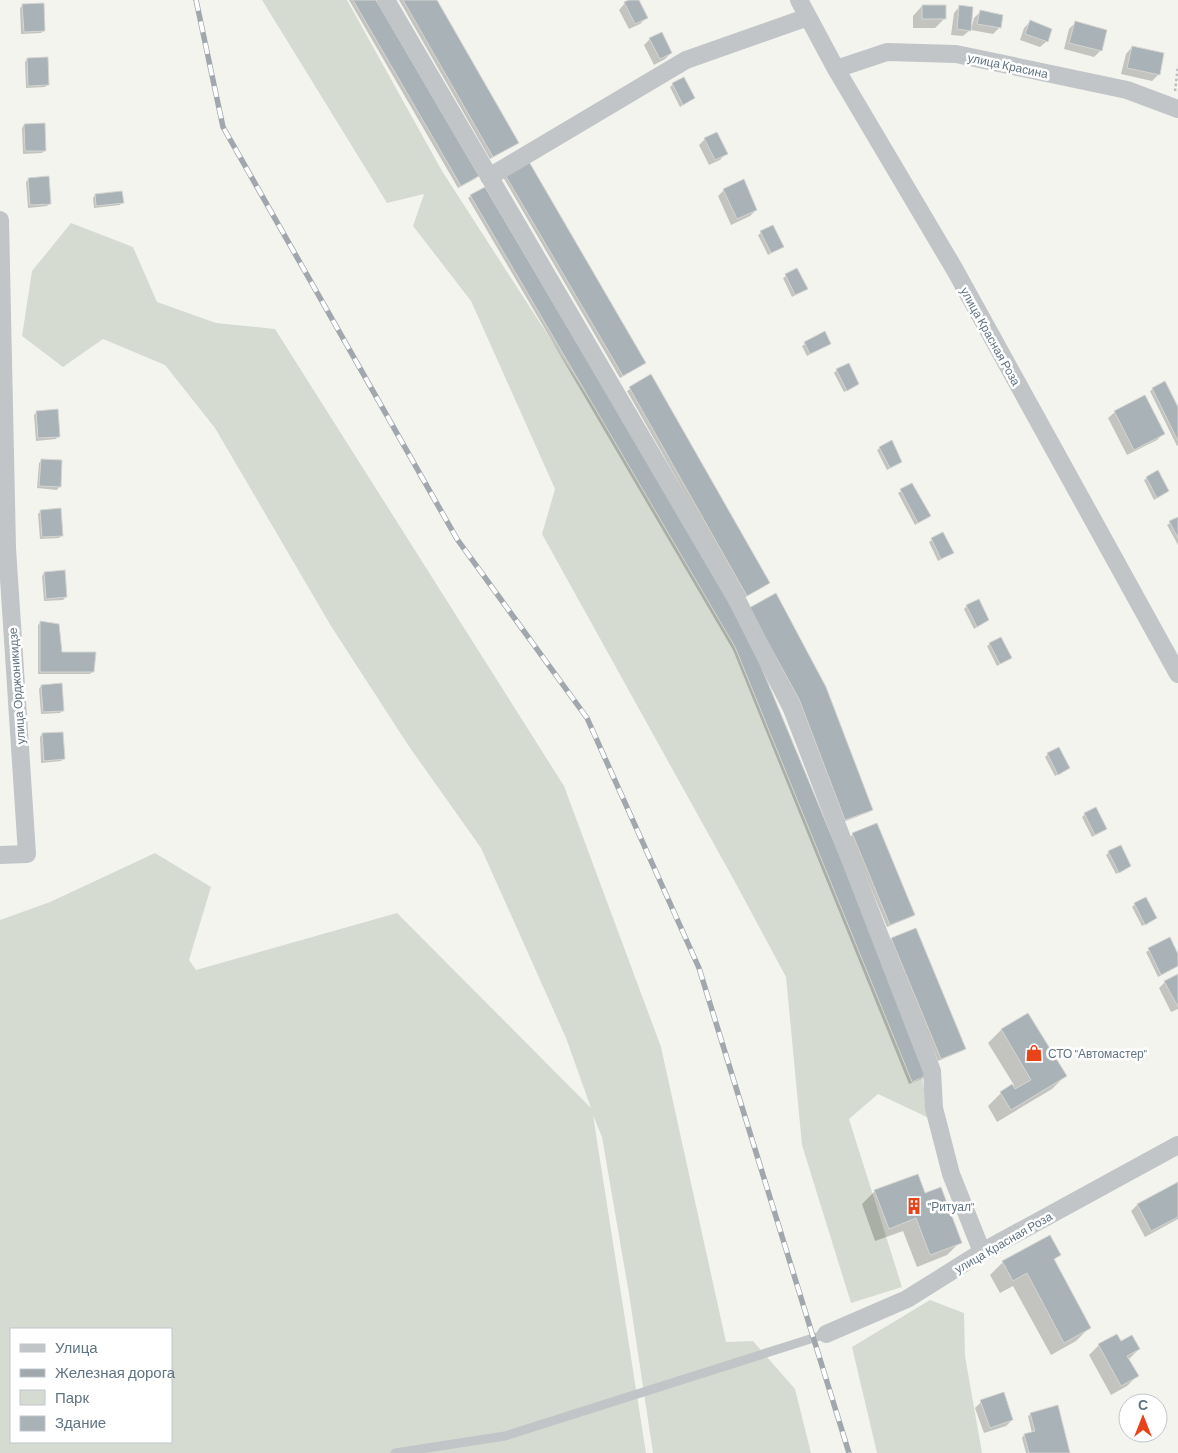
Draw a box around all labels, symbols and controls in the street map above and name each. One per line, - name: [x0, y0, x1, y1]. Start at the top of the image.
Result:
- street label: улица Красина: [966, 50, 1050, 81]
- street label: улица Красная Роза: [957, 284, 1024, 388]
- street label: улица Орджоникидзе: [5, 627, 28, 745]
- shop icon: СТО "Автомастер": [1024, 1043, 1044, 1063]
- place label: СТО "Автомастер": [1048, 1046, 1147, 1061]
- building icon: "Ритуал": [904, 1196, 924, 1216]
- place label: "Ритуал": [928, 1199, 974, 1214]
- street label: улица Красная Роза: [952, 1208, 1055, 1276]
- legend: [10, 1328, 172, 1443]
- text: Улица: [55, 1338, 98, 1356]
- text: Железная дорога: [55, 1363, 176, 1381]
- text: Парк: [55, 1388, 89, 1406]
- north arrow: [1118, 1393, 1168, 1443]
- text: С: [1138, 1396, 1148, 1413]
- text: Здание: [55, 1413, 106, 1431]

